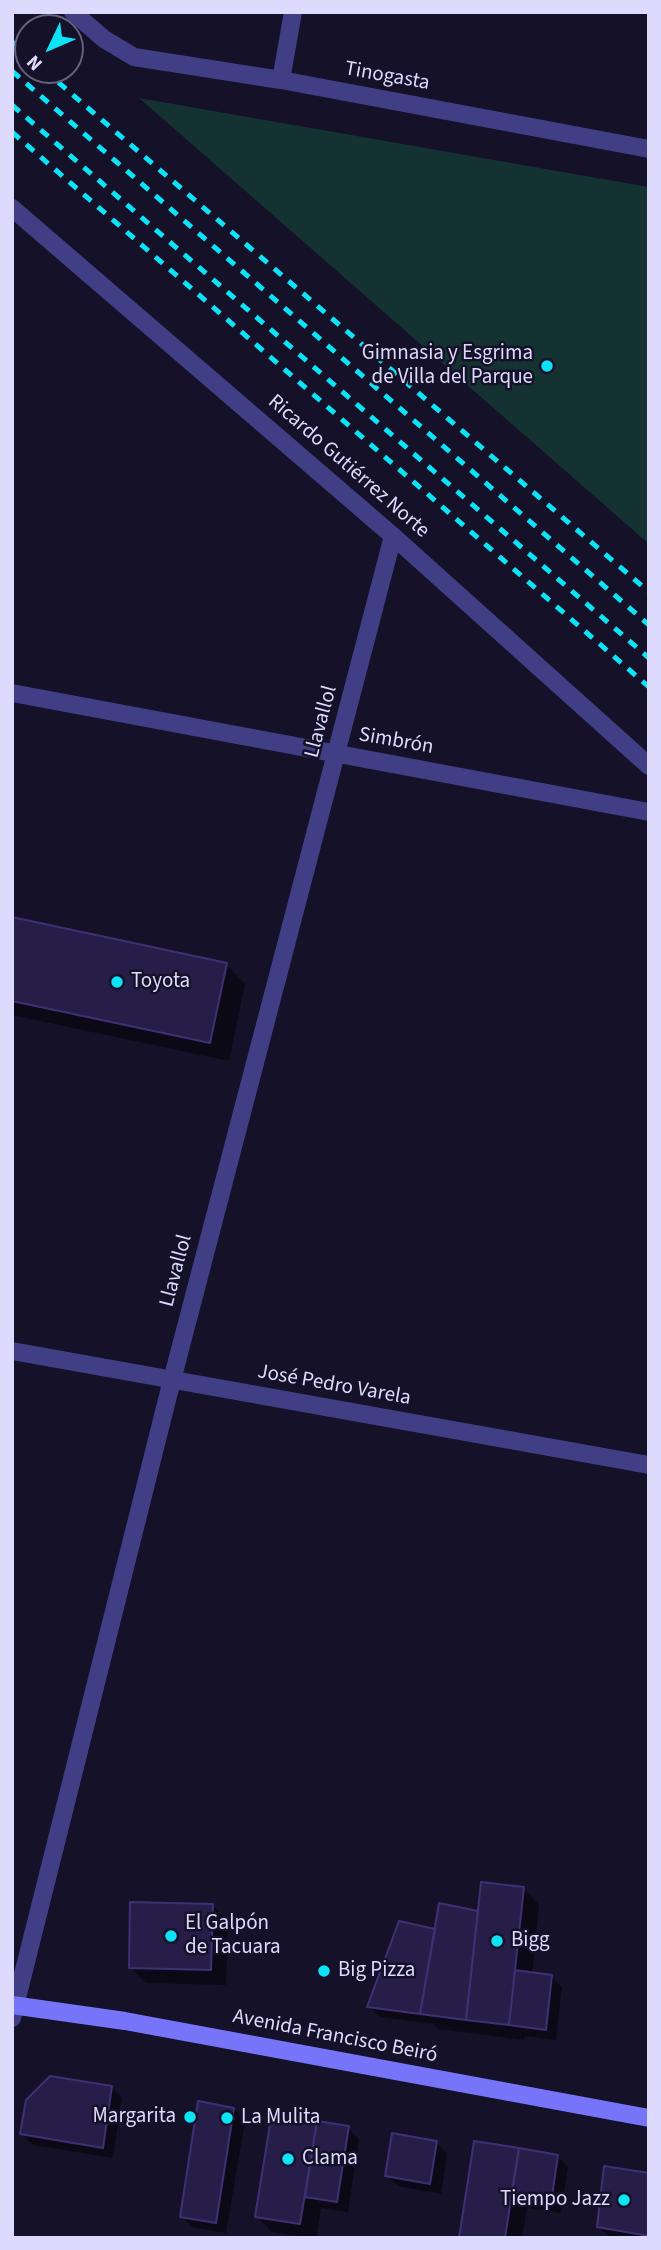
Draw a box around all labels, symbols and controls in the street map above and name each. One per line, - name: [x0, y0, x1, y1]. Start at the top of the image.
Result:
- north arrow: [14, 14, 84, 84]
- text: N: [21, 49, 49, 76]
- street label: Tinogasta: [343, 57, 431, 97]
- place label: Gimnasia y Esgrima de Villa del Parque: [362, 341, 533, 391]
- marker: Gimnasia y Esgrima de Villa del Parque: [539, 358, 555, 374]
- street label: Ricardo Gutiérrez Norte: [262, 390, 434, 544]
- street label: Llavallol: [300, 683, 344, 761]
- street label: Simbrón: [357, 723, 435, 761]
- place label: Toyota: [131, 969, 190, 995]
- marker: Toyota: [109, 974, 125, 990]
- street label: Llavallol: [155, 1232, 199, 1310]
- street label: José Pedro Varela: [255, 1360, 413, 1412]
- place label: El Galpón de Tacuara: [185, 1911, 281, 1961]
- marker: El Galpón de Tacuara: [163, 1928, 179, 1944]
- place label: Bigg: [511, 1928, 550, 1954]
- marker: Bigg: [489, 1933, 505, 1949]
- place label: Big Pizza: [338, 1958, 415, 1984]
- marker: Big Pizza: [316, 1963, 332, 1979]
- street label: Avenida Francisco Beiró: [231, 2005, 439, 2069]
- place label: Margarita: [93, 2104, 176, 2130]
- place label: La Mulita: [241, 2105, 320, 2131]
- marker: Margarita: [182, 2109, 198, 2125]
- marker: La Mulita: [219, 2110, 235, 2126]
- place label: Clama: [302, 2146, 358, 2172]
- marker: Clama: [280, 2151, 296, 2167]
- place label: Tiempo Jazz: [500, 2187, 610, 2213]
- marker: Tiempo Jazz: [616, 2192, 632, 2208]

